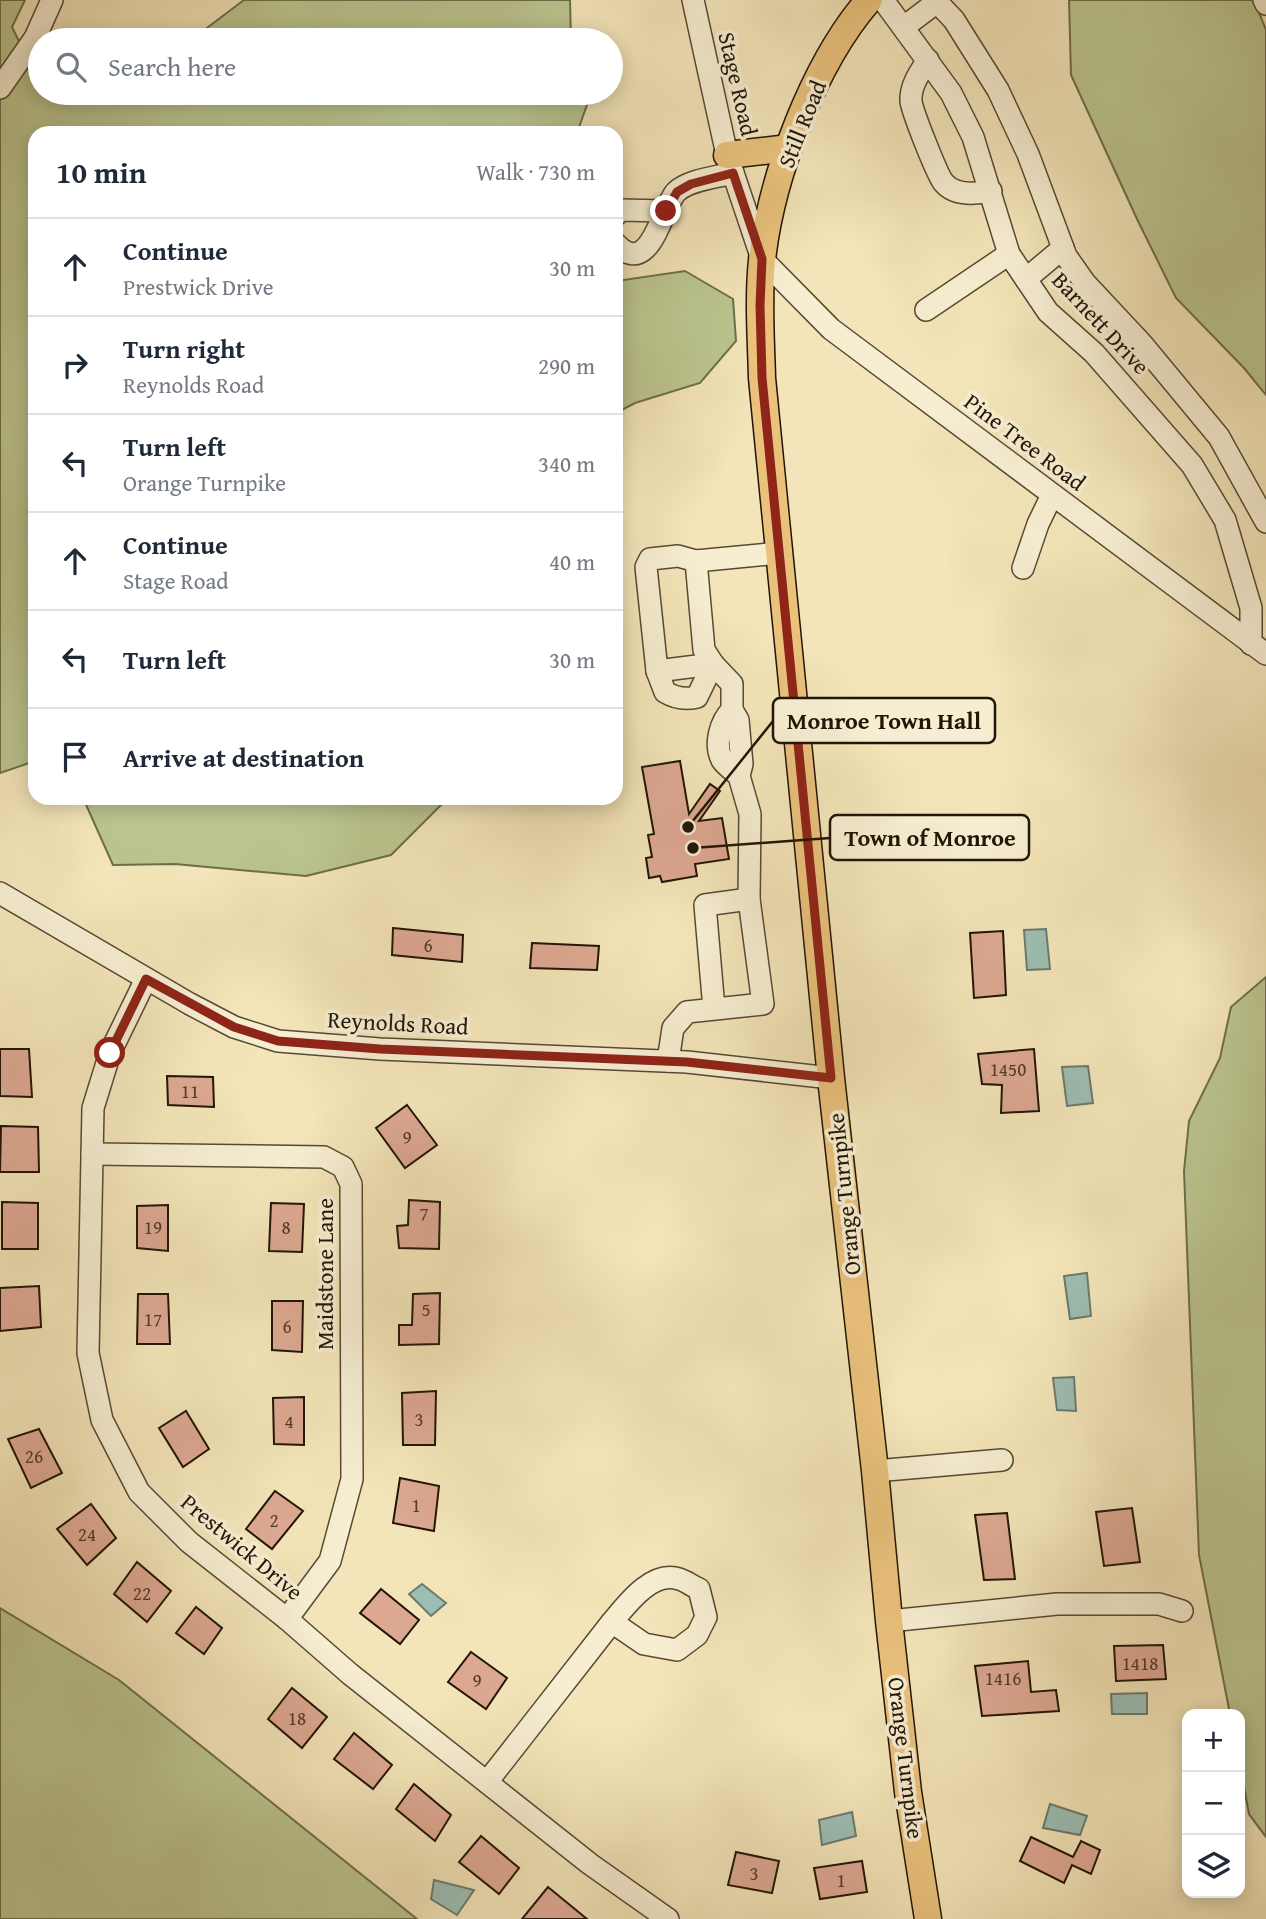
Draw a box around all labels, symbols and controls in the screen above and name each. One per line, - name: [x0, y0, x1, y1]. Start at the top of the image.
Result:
- search box: [28, 28, 623, 105]
- street label: Stage Road: [711, 29, 767, 140]
- text: Search here: [108, 47, 236, 86]
- icon: search: [52, 48, 90, 86]
- street label: Still Road: [769, 74, 834, 173]
- text: 10 min: [56, 150, 146, 194]
- text: Walk · 730 m: [476, 155, 595, 188]
- route end: [650, 195, 681, 226]
- text: Continue: [123, 231, 228, 270]
- icon: ahead: [56, 248, 94, 286]
- text: 30 m: [549, 251, 595, 284]
- street label: Barnett Drive: [1045, 264, 1158, 381]
- text: Prestwick Drive: [123, 270, 274, 303]
- text: Turn right: [123, 329, 245, 368]
- icon: right: [56, 346, 94, 384]
- text: 290 m: [538, 349, 595, 382]
- text: Reynolds Road: [123, 368, 264, 401]
- street label: Pine Tree Road: [958, 385, 1093, 499]
- text: Turn left: [123, 427, 226, 466]
- icon: left: [56, 444, 94, 482]
- text: 340 m: [538, 447, 595, 480]
- text: Orange Turnpike: [123, 466, 286, 499]
- text: Continue: [123, 525, 228, 564]
- icon: ahead: [56, 542, 94, 580]
- text: 40 m: [549, 545, 595, 578]
- text: Stage Road: [123, 564, 229, 597]
- icon: left: [56, 640, 94, 678]
- text: Turn left: [123, 640, 226, 679]
- text: 30 m: [549, 643, 595, 676]
- callout: Monroe Town Hall: [773, 698, 995, 743]
- text: Monroe Town Hall: [787, 703, 982, 738]
- icon: arrive: [56, 738, 94, 776]
- text: Arrive at destination: [123, 738, 364, 777]
- callout: Town of Monroe: [830, 815, 1029, 860]
- text: Town of Monroe: [844, 820, 1016, 855]
- house number: 6: [423, 931, 433, 959]
- street label: Reynolds Road: [327, 1002, 470, 1043]
- route start: [94, 1037, 125, 1068]
- house number: 1450: [990, 1055, 1026, 1083]
- house number: 11: [181, 1077, 199, 1105]
- street label: Orange Turnpike: [819, 1111, 868, 1277]
- house number: 9: [402, 1123, 412, 1151]
- street label: Maidstone Lane: [308, 1198, 341, 1350]
- house number: 7: [419, 1199, 429, 1227]
- house number: 19: [144, 1213, 162, 1241]
- house number: 8: [281, 1213, 291, 1241]
- house number: 5: [421, 1295, 431, 1323]
- house number: 17: [144, 1305, 162, 1333]
- house number: 6: [282, 1312, 292, 1340]
- house number: 3: [414, 1405, 424, 1433]
- house number: 4: [284, 1407, 294, 1435]
- house number: 26: [25, 1442, 43, 1470]
- street label: Prestwick Drive: [174, 1486, 311, 1608]
- house number: 1: [411, 1491, 421, 1519]
- house number: 2: [269, 1506, 279, 1534]
- house number: 24: [78, 1520, 96, 1548]
- house number: 22: [133, 1579, 151, 1607]
- house number: 1418: [1122, 1649, 1158, 1677]
- house number: 1416: [985, 1664, 1021, 1692]
- house number: 9: [472, 1666, 482, 1694]
- street label: Orange Turnpike: [880, 1675, 933, 1841]
- house number: 18: [288, 1704, 306, 1732]
- map controls: [1182, 1709, 1245, 1898]
- button: +: [1182, 1709, 1245, 1772]
- button: −: [1182, 1772, 1245, 1835]
- button: layers: [1182, 1835, 1245, 1898]
- house number: 3: [749, 1859, 759, 1887]
- house number: 1: [836, 1866, 846, 1894]

